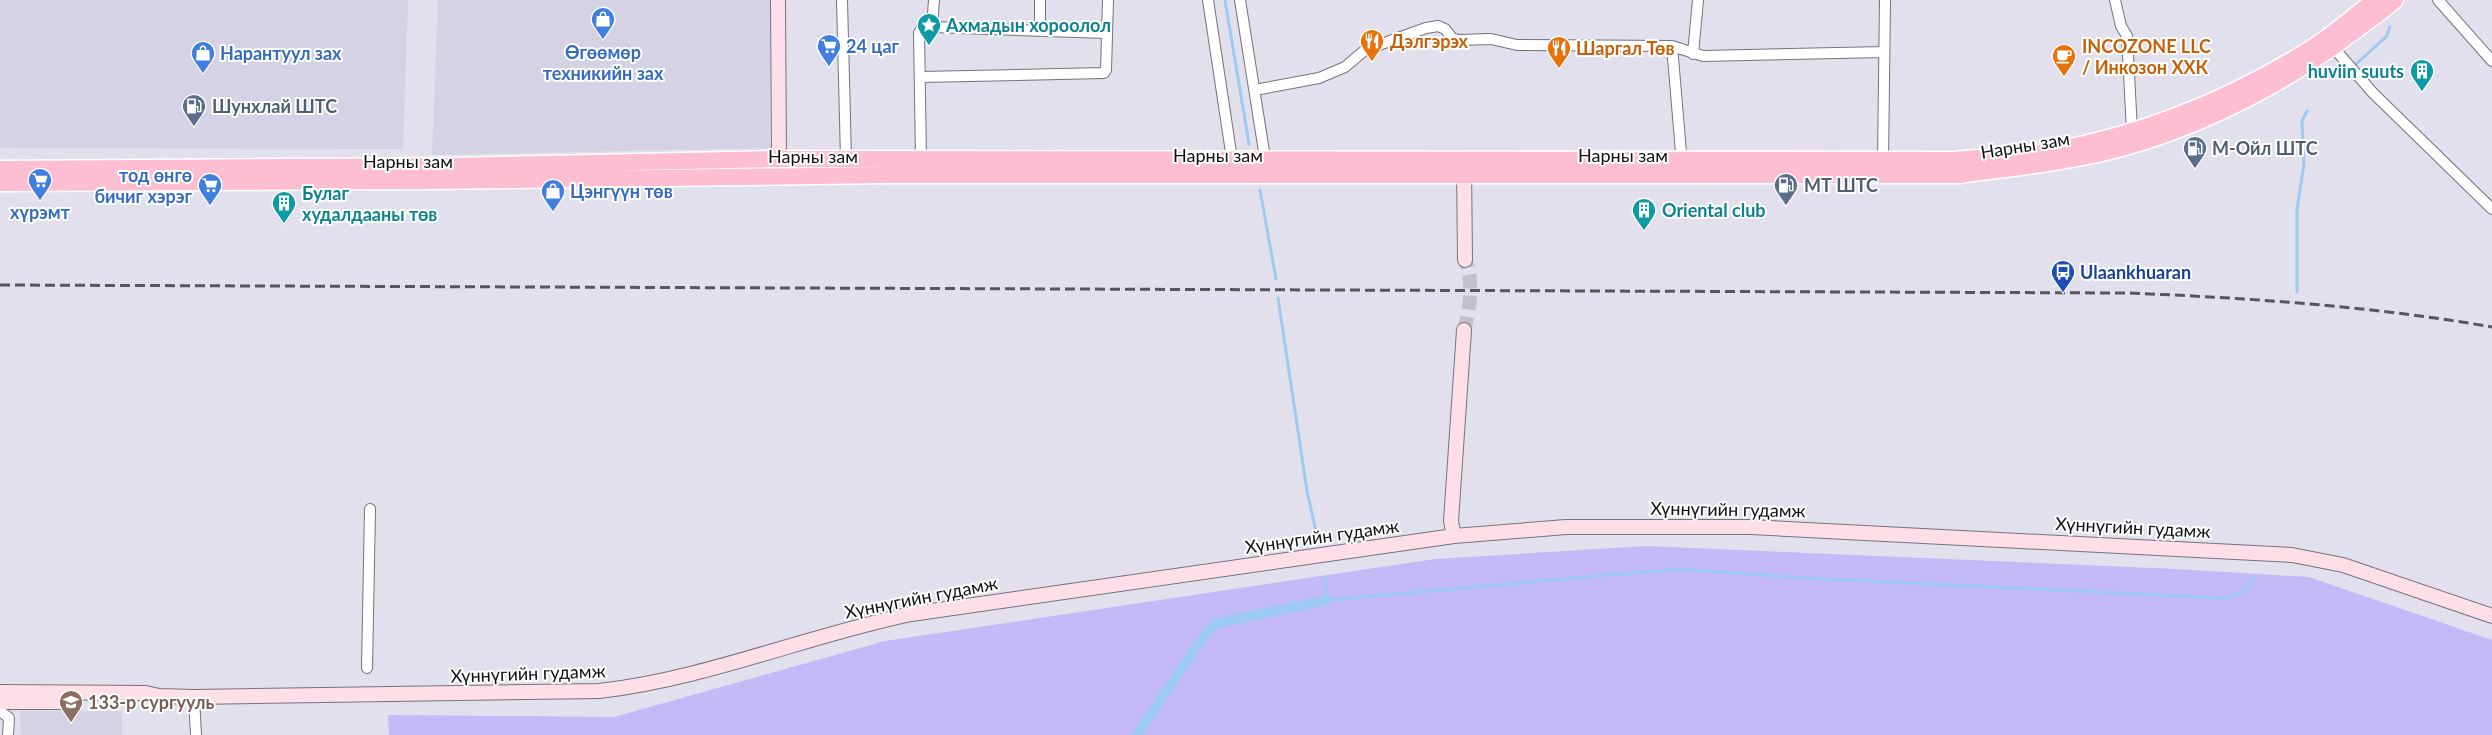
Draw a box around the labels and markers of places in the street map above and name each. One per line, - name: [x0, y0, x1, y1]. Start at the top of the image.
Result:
- shop icon: Өгөөмөр техникийн зах: [590, 6, 616, 40]
- place icon: Ахмадын хороолол: [916, 12, 942, 46]
- place label: Ахмадын хороолол: [945, 14, 1111, 36]
- restaurant icon: Дэлгэрэх: [1359, 28, 1385, 62]
- place label: Дэлгэрэх: [1390, 30, 1469, 52]
- supermarket icon: 24 цаг: [816, 33, 842, 67]
- place label: 24 цаг: [846, 35, 900, 57]
- restaurant icon: Шаргал Төв: [1546, 35, 1572, 69]
- place label: INCOZONE LLC / Инкозон ХХК: [2082, 35, 2211, 78]
- place label: Шаргал Төв: [1576, 37, 1674, 59]
- shop icon: Нарантуул зах: [190, 40, 216, 74]
- place label: Өгөөмөр техникийн зах: [543, 41, 664, 84]
- place label: Нарантуул зах: [220, 42, 342, 64]
- cafe icon: INCOZONE LLC / Инкозон ХХК: [2051, 43, 2077, 77]
- building icon: huviin suuts: [2409, 58, 2435, 92]
- place label: huviin suuts: [2308, 60, 2404, 82]
- fuel station icon: Шунхлай ШТС: [181, 93, 207, 127]
- place label: Шунхлай ШТС: [212, 95, 337, 117]
- fuel station icon: M-Ойл ШТС: [2182, 135, 2208, 169]
- place label: M-Ойл ШТС: [2212, 137, 2318, 159]
- place label: тод өнгө бичиг хэрэг: [94, 164, 192, 207]
- supermarket icon: хүрэмт: [27, 167, 53, 201]
- supermarket icon: тод өнгө бичиг хэрэг: [197, 172, 223, 206]
- fuel station icon: МТ ШТС: [1773, 172, 1799, 206]
- place label: МТ ШТС: [1804, 174, 1878, 196]
- shop icon: Цэнгүүн төв: [540, 178, 566, 212]
- place label: Цэнгүүн төв: [570, 180, 673, 202]
- place label: Булаг худалдааны төв: [302, 182, 437, 225]
- building icon: Булаг худалдааны төв: [271, 190, 297, 224]
- building icon: Oriental club: [1631, 197, 1657, 231]
- place label: Oriental club: [1662, 199, 1766, 221]
- place label: хүрэмт: [10, 201, 71, 223]
- bus stop icon: Ulaankhuaran: [2050, 259, 2076, 293]
- place label: Ulaankhuaran: [2080, 261, 2191, 283]
- school or university icon: 133-р сургууль: [58, 689, 84, 723]
- place label: 133-р сургууль: [88, 691, 214, 713]

